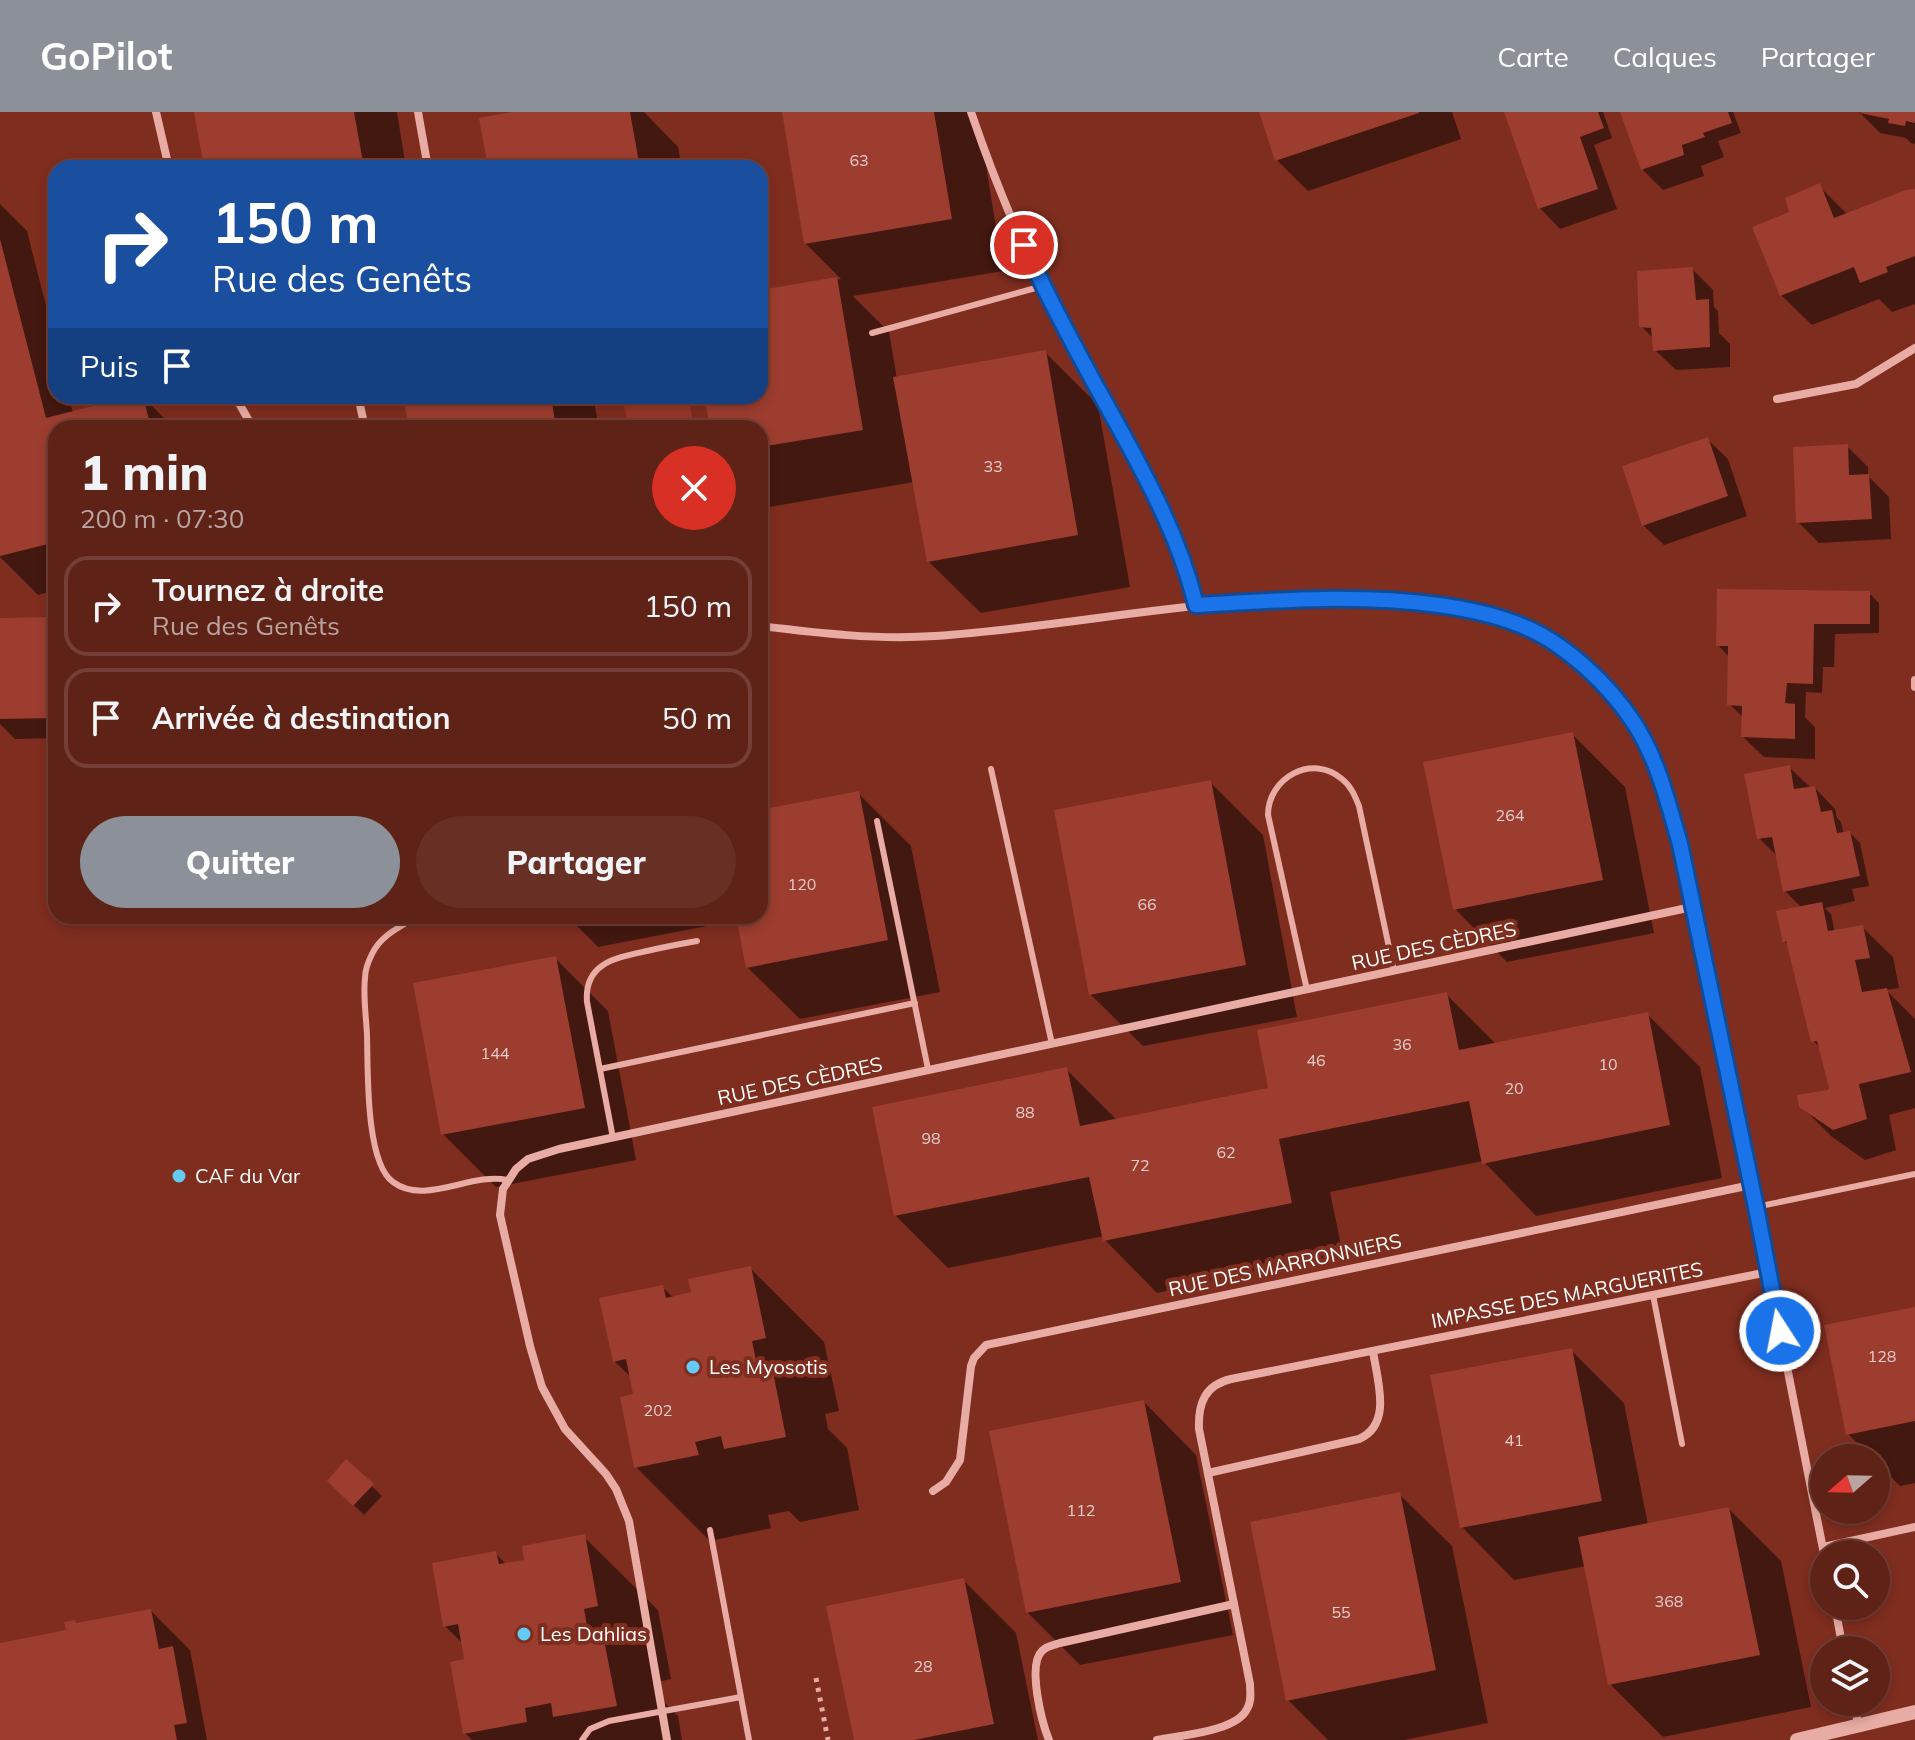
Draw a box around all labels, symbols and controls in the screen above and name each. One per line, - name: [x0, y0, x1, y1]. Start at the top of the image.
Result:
- text: GoPilot: [40, 32, 172, 80]
- text: Carte: [1497, 39, 1569, 74]
- text: Calques: [1613, 39, 1717, 74]
- text: Partager: [1761, 39, 1875, 74]
- house number: 63: [849, 150, 869, 170]
- text: 150 m: [212, 187, 379, 257]
- icon: right: [80, 192, 184, 296]
- pin: [990, 211, 1058, 279]
- icon: arrive: [1002, 223, 1046, 267]
- text: Rue des Genêts: [212, 256, 472, 301]
- icon: arrive: [155, 344, 199, 388]
- text: Puis: [80, 347, 139, 385]
- text: 1 min: [80, 442, 209, 502]
- button: close: [652, 446, 736, 530]
- house number: 33: [983, 456, 1003, 476]
- text: 200 m · 07:30: [80, 502, 244, 535]
- text: Tournez à droite: [152, 571, 384, 609]
- icon: right: [84, 584, 128, 628]
- text: 150 m: [644, 587, 732, 625]
- text: Rue des Genêts: [152, 609, 340, 642]
- icon: arrive: [84, 696, 128, 740]
- text: Arrivée à destination: [152, 699, 451, 737]
- text: 50 m: [662, 699, 732, 737]
- house number: 264: [1496, 805, 1525, 825]
- button: Quitter: [80, 816, 400, 908]
- button: Partager: [416, 816, 736, 908]
- house number: 120: [788, 874, 816, 894]
- house number: 66: [1137, 894, 1157, 914]
- street label: RUE DES CÈDRES: [1349, 916, 1519, 975]
- house number: 36: [1392, 1034, 1412, 1054]
- house number: 144: [481, 1043, 510, 1063]
- house number: 46: [1306, 1050, 1326, 1070]
- street label: RUE DES CÈDRES: [715, 1051, 885, 1110]
- house number: 10: [1598, 1054, 1618, 1074]
- house number: 20: [1504, 1078, 1524, 1098]
- house number: 88: [1015, 1102, 1035, 1122]
- house number: 98: [921, 1128, 941, 1148]
- house number: 62: [1216, 1142, 1236, 1162]
- house number: 72: [1130, 1155, 1150, 1175]
- place label: CAF du Var: [195, 1163, 301, 1188]
- marker: CAF du Var: [170, 1167, 188, 1185]
- street label: RUE DES MARRONNIERS: [1166, 1228, 1404, 1301]
- street label: IMPASSE DES MARGUERITES: [1429, 1256, 1705, 1333]
- position arrow: [1738, 1289, 1822, 1373]
- house number: 128: [1868, 1346, 1896, 1366]
- place label: Les Myosotis: [709, 1354, 828, 1379]
- marker: Les Myosotis: [684, 1358, 702, 1376]
- house number: 202: [644, 1400, 672, 1420]
- house number: 41: [1504, 1430, 1524, 1450]
- north arrow: [1810, 1444, 1890, 1524]
- map controls: [1810, 1444, 1890, 1716]
- house number: 112: [1067, 1500, 1095, 1520]
- button: search: [1810, 1540, 1890, 1620]
- house number: 368: [1655, 1591, 1683, 1611]
- house number: 55: [1331, 1602, 1351, 1622]
- place label: Les Dahlias: [540, 1621, 647, 1646]
- marker: Les Dahlias: [515, 1625, 533, 1643]
- button: layers: [1810, 1636, 1890, 1716]
- house number: 28: [913, 1656, 933, 1676]

